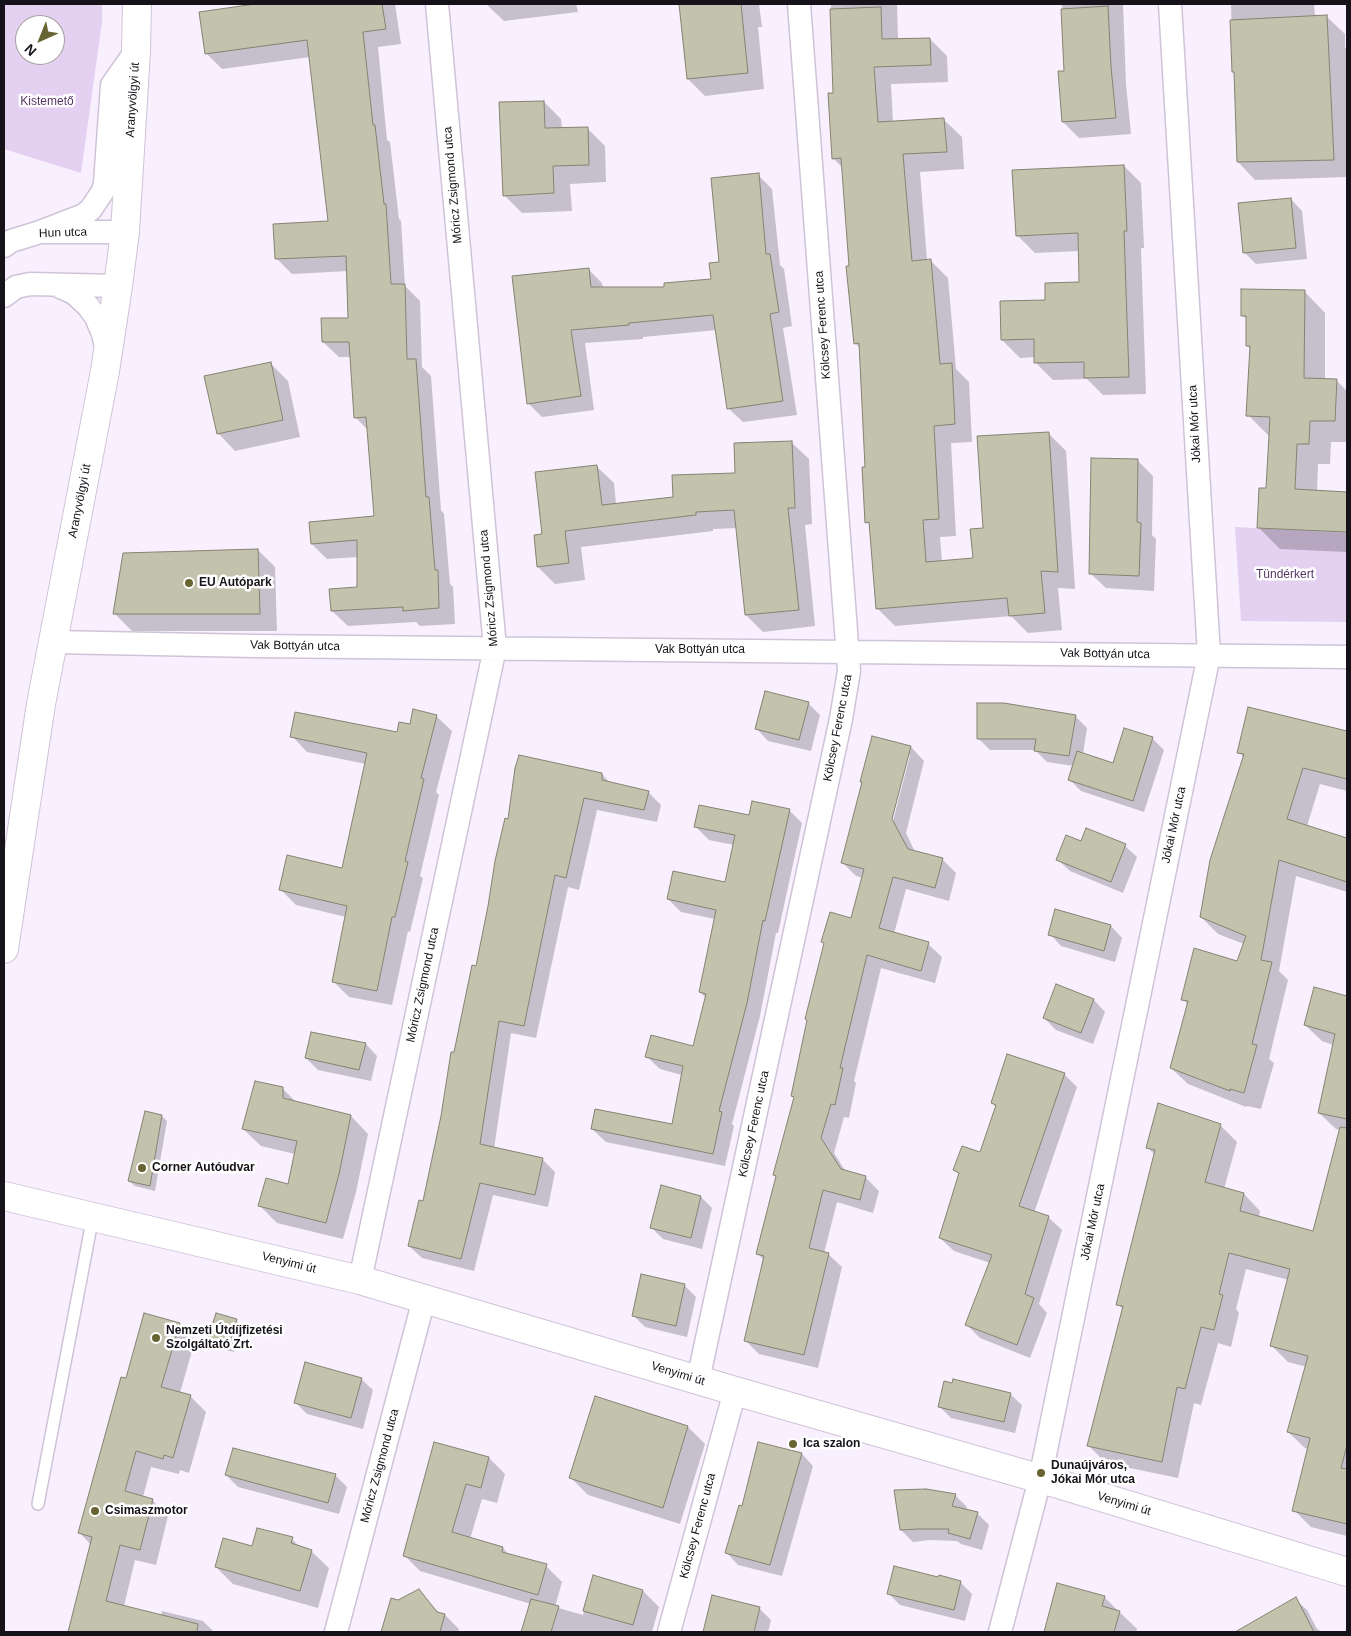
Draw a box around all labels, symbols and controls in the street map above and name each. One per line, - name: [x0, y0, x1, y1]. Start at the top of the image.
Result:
- north arrow: [15, 15, 65, 65]
- text: N: [21, 41, 39, 59]
- street label: Aranyvölgyi út: [123, 62, 143, 138]
- park label: Kistemető: [20, 95, 74, 109]
- street label: Móricz Zsigmond utca: [441, 126, 465, 244]
- street label: Hun utca: [39, 225, 87, 241]
- street label: Kölcsey Ferenc utca: [812, 270, 834, 380]
- street label: Jókai Mór utca: [1186, 385, 1204, 463]
- street label: Aranyvölgyi út: [66, 463, 94, 539]
- street label: Móricz Zsigmond utca: [477, 529, 501, 647]
- park label: Tündérkert: [1256, 568, 1314, 582]
- place label: EU Autópark: [199, 576, 272, 590]
- marker: EU Autópark: [183, 577, 195, 589]
- street label: Vak Bottyán utca: [250, 638, 340, 654]
- street label: Vak Bottyán utca: [655, 643, 745, 657]
- street label: Vak Bottyán utca: [1060, 646, 1150, 662]
- street label: Kölcsey Ferenc utca: [821, 673, 855, 783]
- street label: Jókai Mór utca: [1159, 785, 1189, 865]
- street label: Móricz Zsigmond utca: [404, 926, 442, 1044]
- street label: Kölcsey Ferenc utca: [736, 1069, 772, 1179]
- place label: Corner Autóudvar: [152, 1161, 255, 1175]
- marker: Corner Autóudvar: [136, 1162, 148, 1174]
- street label: Jókai Mór utca: [1078, 1182, 1108, 1262]
- street label: Venyimi út: [260, 1249, 318, 1277]
- place label: Nemzeti Útdíjfizetési Szolgáltató Zrt.: [166, 1324, 283, 1352]
- marker: Nemzeti Útdíjfizetési Szolgáltató Zrt.: [150, 1332, 162, 1344]
- street label: Venyimi út: [649, 1359, 707, 1389]
- street label: Móricz Zsigmond utca: [358, 1407, 402, 1525]
- place label: Ica szalon: [803, 1437, 860, 1451]
- marker: Ica szalon: [787, 1438, 799, 1450]
- place label: Dunaújváros, Jókai Mór utca: [1051, 1459, 1135, 1487]
- marker: Dunaújváros, Jókai Mór utca: [1035, 1467, 1047, 1479]
- street label: Kölcsey Ferenc utca: [677, 1472, 719, 1580]
- street label: Venyimi út: [1095, 1489, 1153, 1519]
- place label: Csimaszmotor: [105, 1504, 188, 1518]
- marker: Csimaszmotor: [89, 1505, 101, 1517]

